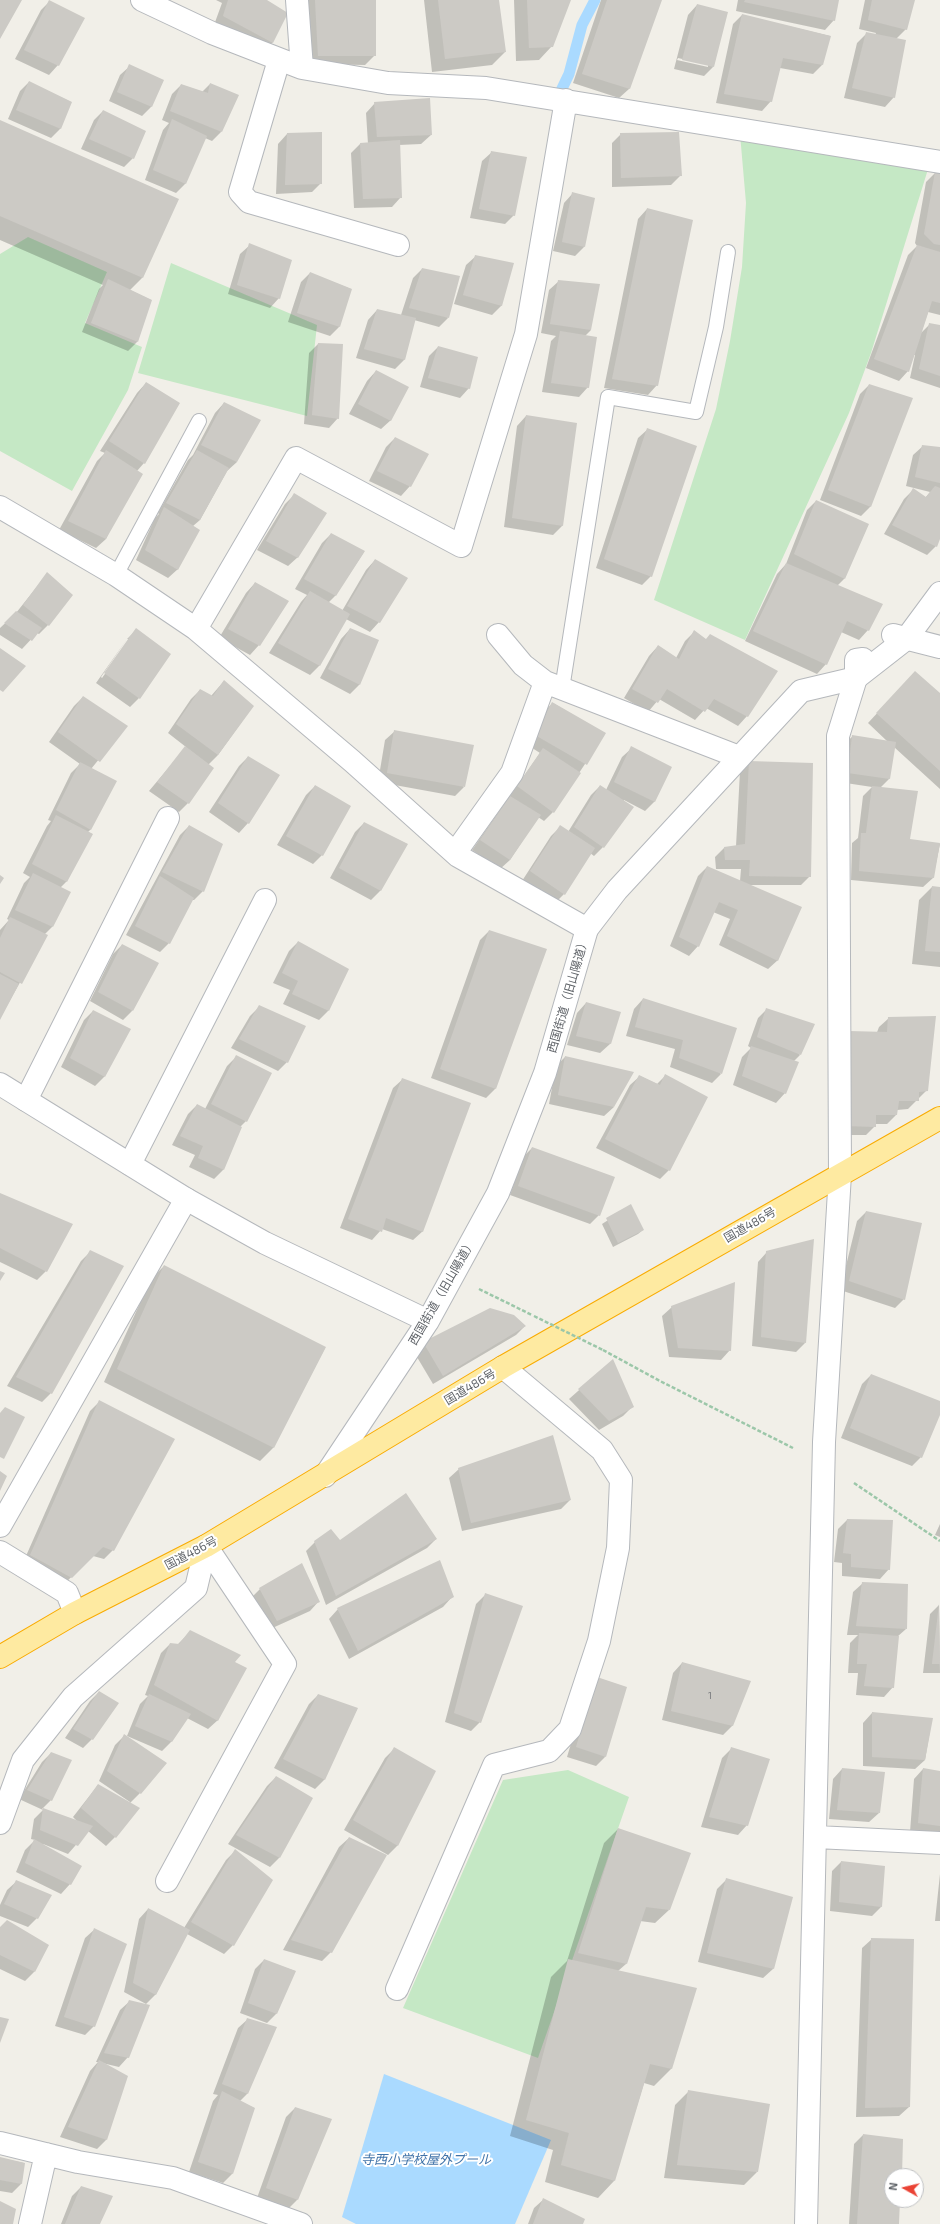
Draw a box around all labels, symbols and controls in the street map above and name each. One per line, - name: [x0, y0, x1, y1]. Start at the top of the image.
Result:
- street label: 西国街道（旧山陽道）: [545, 935, 591, 1055]
- street label: 国道486号: [721, 1204, 779, 1246]
- street label: 西国街道（旧山陽道）: [406, 1236, 478, 1348]
- street label: 国道486号: [442, 1366, 498, 1408]
- street label: 国道486号: [162, 1533, 220, 1573]
- house number: 1: [708, 1690, 712, 1702]
- water label: 寺西小学校屋外プール: [361, 2152, 491, 2168]
- north arrow: [884, 2168, 924, 2208]
- text: N: [886, 2182, 900, 2191]

